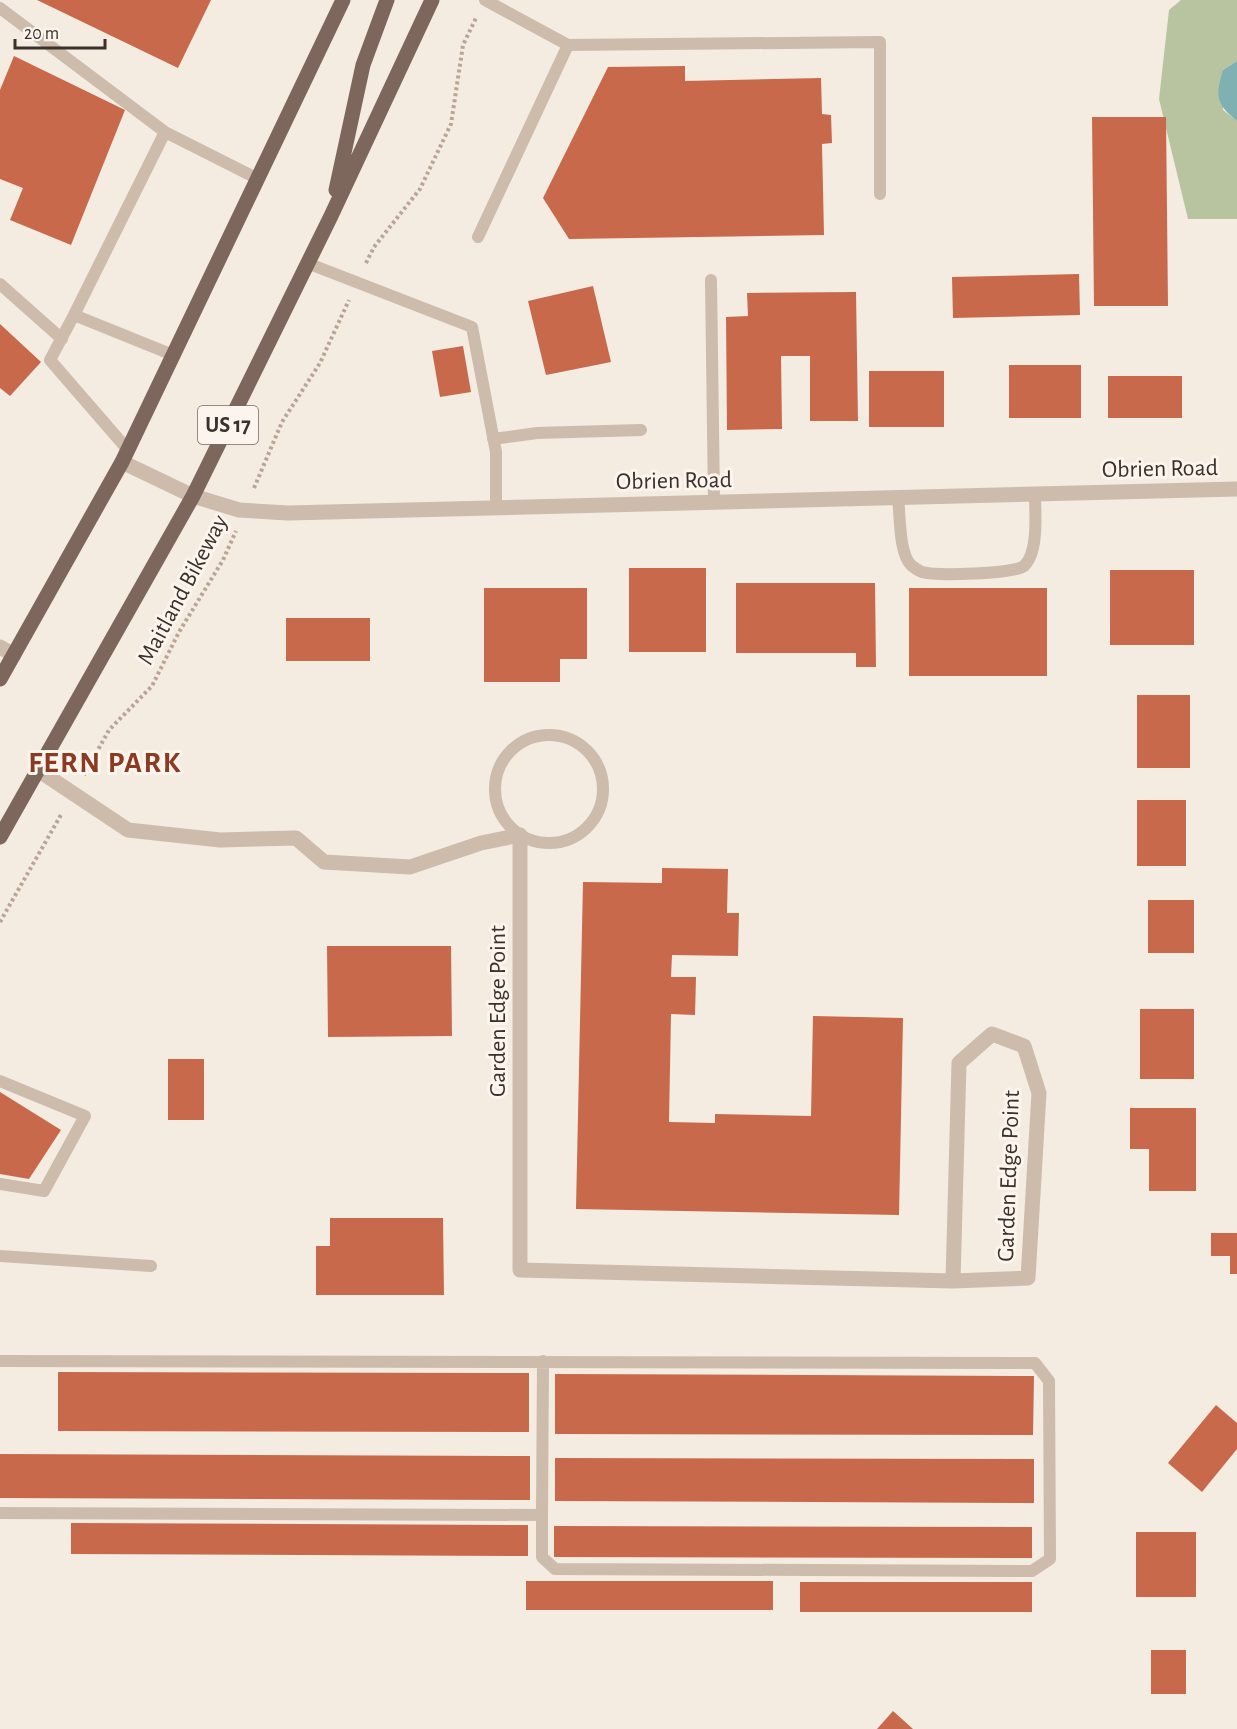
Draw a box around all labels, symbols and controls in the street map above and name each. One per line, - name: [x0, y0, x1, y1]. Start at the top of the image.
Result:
- scale bar: [15, 12, 105, 50]
- text: 20 m: [24, 25, 59, 43]
- road number: US 17: [198, 406, 258, 444]
- street label: Obrien Road: [1102, 456, 1218, 482]
- street label: Obrien Road: [616, 468, 732, 494]
- street label: Maitland Bikeway: [133, 511, 233, 669]
- district label: FERN PARK: [28, 748, 182, 778]
- street label: Garden Edge Point: [486, 925, 510, 1097]
- street label: Garden Edge Point: [994, 1089, 1024, 1262]

